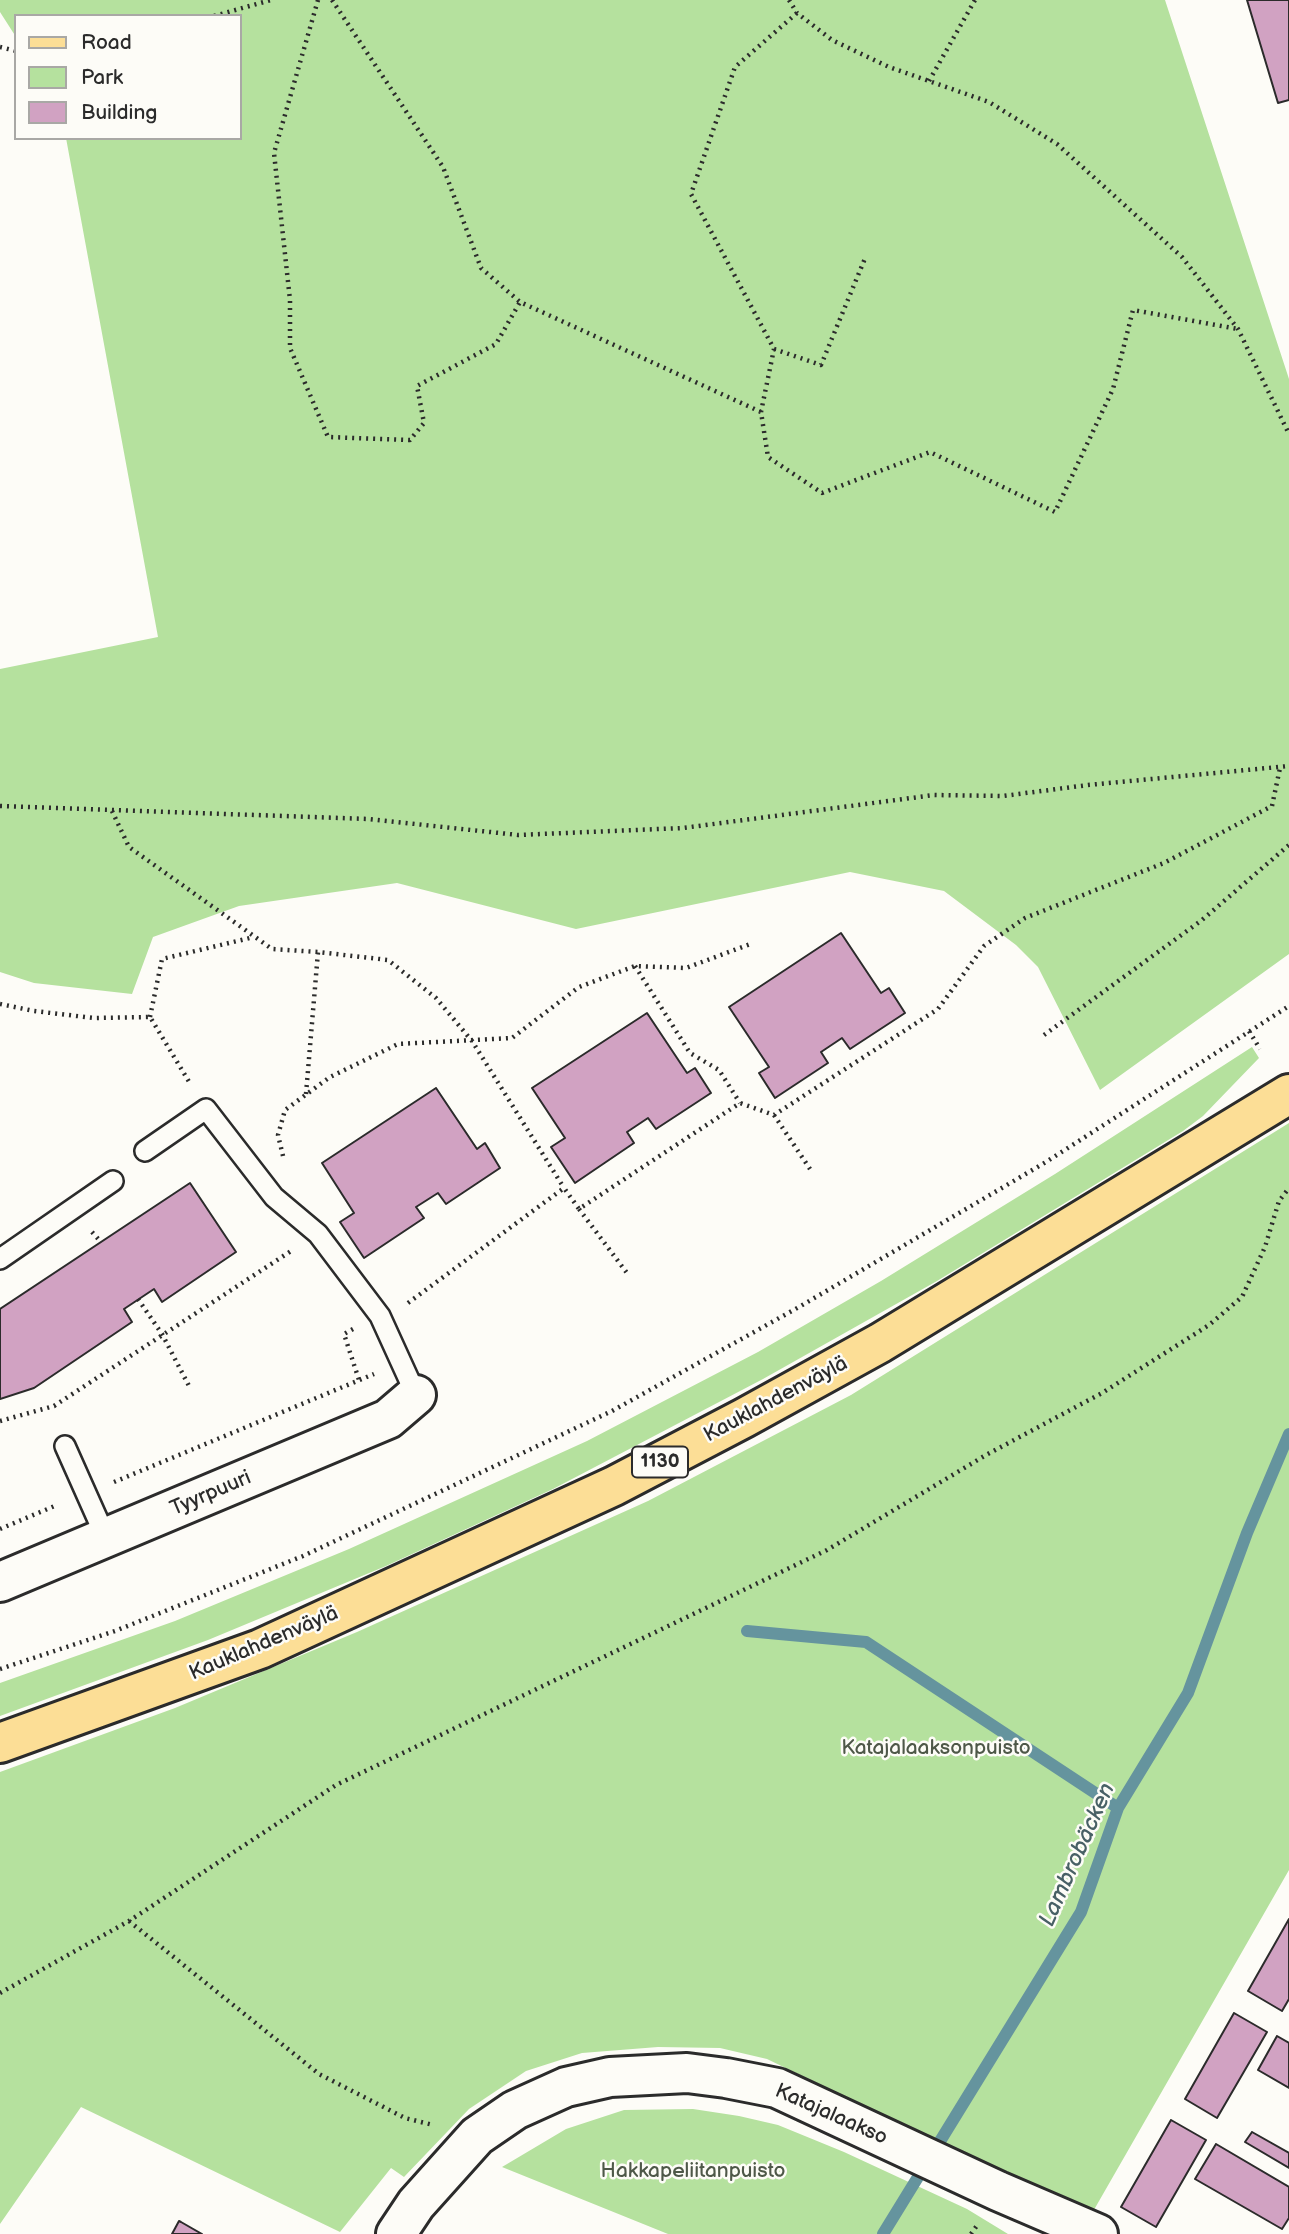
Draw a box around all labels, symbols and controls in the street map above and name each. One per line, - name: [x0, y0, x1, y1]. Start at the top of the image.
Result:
- legend: [14, 14, 242, 140]
- text: Road: [81, 30, 132, 55]
- text: Park: [81, 65, 123, 90]
- text: Building: [81, 100, 157, 125]
- street label: Kauklahdenväylä: [700, 1352, 852, 1448]
- road number: 1130: [632, 1446, 688, 1478]
- street label: Tyyrpuuri: [167, 1466, 255, 1522]
- street label: Kauklahdenväylä: [186, 1601, 342, 1687]
- park label: Katajalaaksonpuisto: [841, 1736, 1031, 1762]
- water label: Lambrobäcken: [1034, 1779, 1122, 1931]
- street label: Katajalaakso: [771, 2079, 891, 2151]
- park label: Hakkapeliitanpuisto: [601, 2159, 785, 2185]

